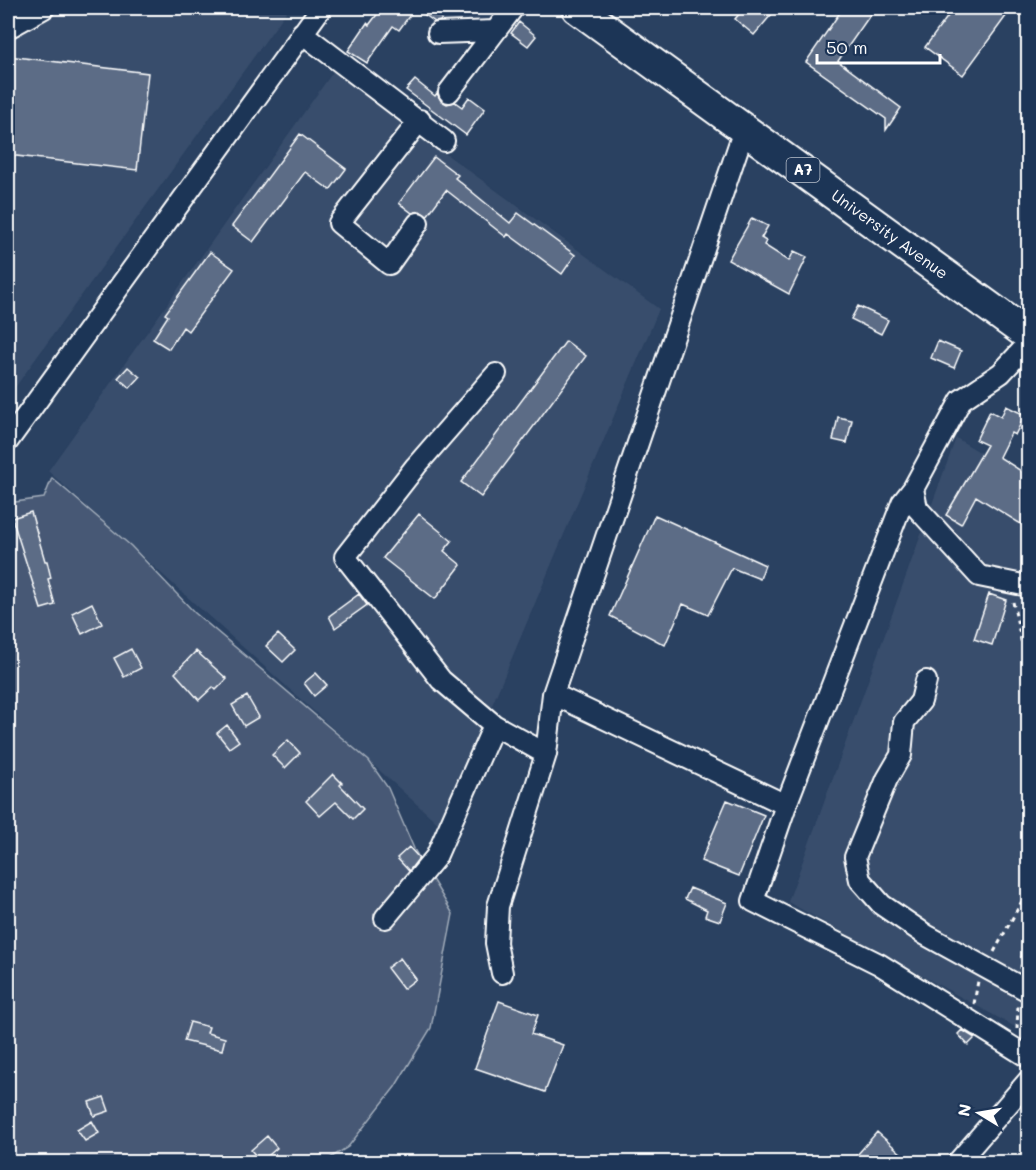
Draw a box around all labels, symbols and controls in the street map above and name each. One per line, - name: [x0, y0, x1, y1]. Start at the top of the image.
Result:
- scale bar: [817, 27, 940, 65]
- text: 50 m: [826, 35, 868, 59]
- road number: A7: [786, 158, 820, 182]
- street label: University Avenue: [828, 184, 953, 283]
- north arrow: [949, 1083, 1009, 1143]
- text: N: [952, 1102, 975, 1118]

